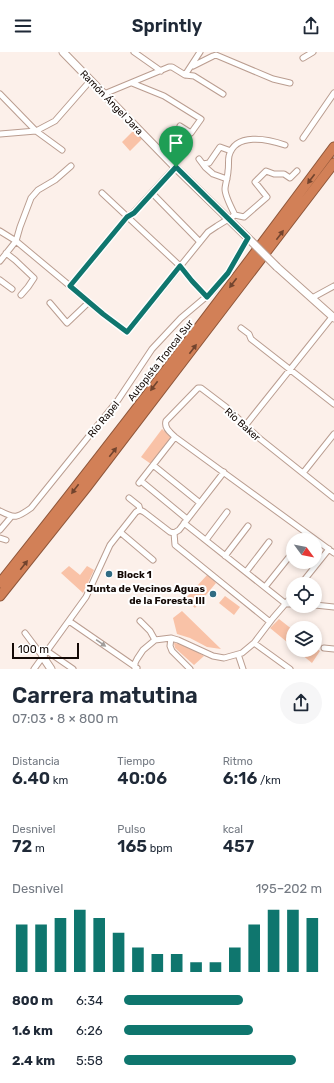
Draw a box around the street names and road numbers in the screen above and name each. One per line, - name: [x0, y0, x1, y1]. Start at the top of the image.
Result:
- street label: Ramón Ángel Jara: [77, 68, 145, 138]
- street label: Autopista Troncal Sur: [125, 317, 196, 404]
- street label: Río Rapel: [86, 399, 122, 440]
- street label: Río Baker: [222, 406, 263, 444]

